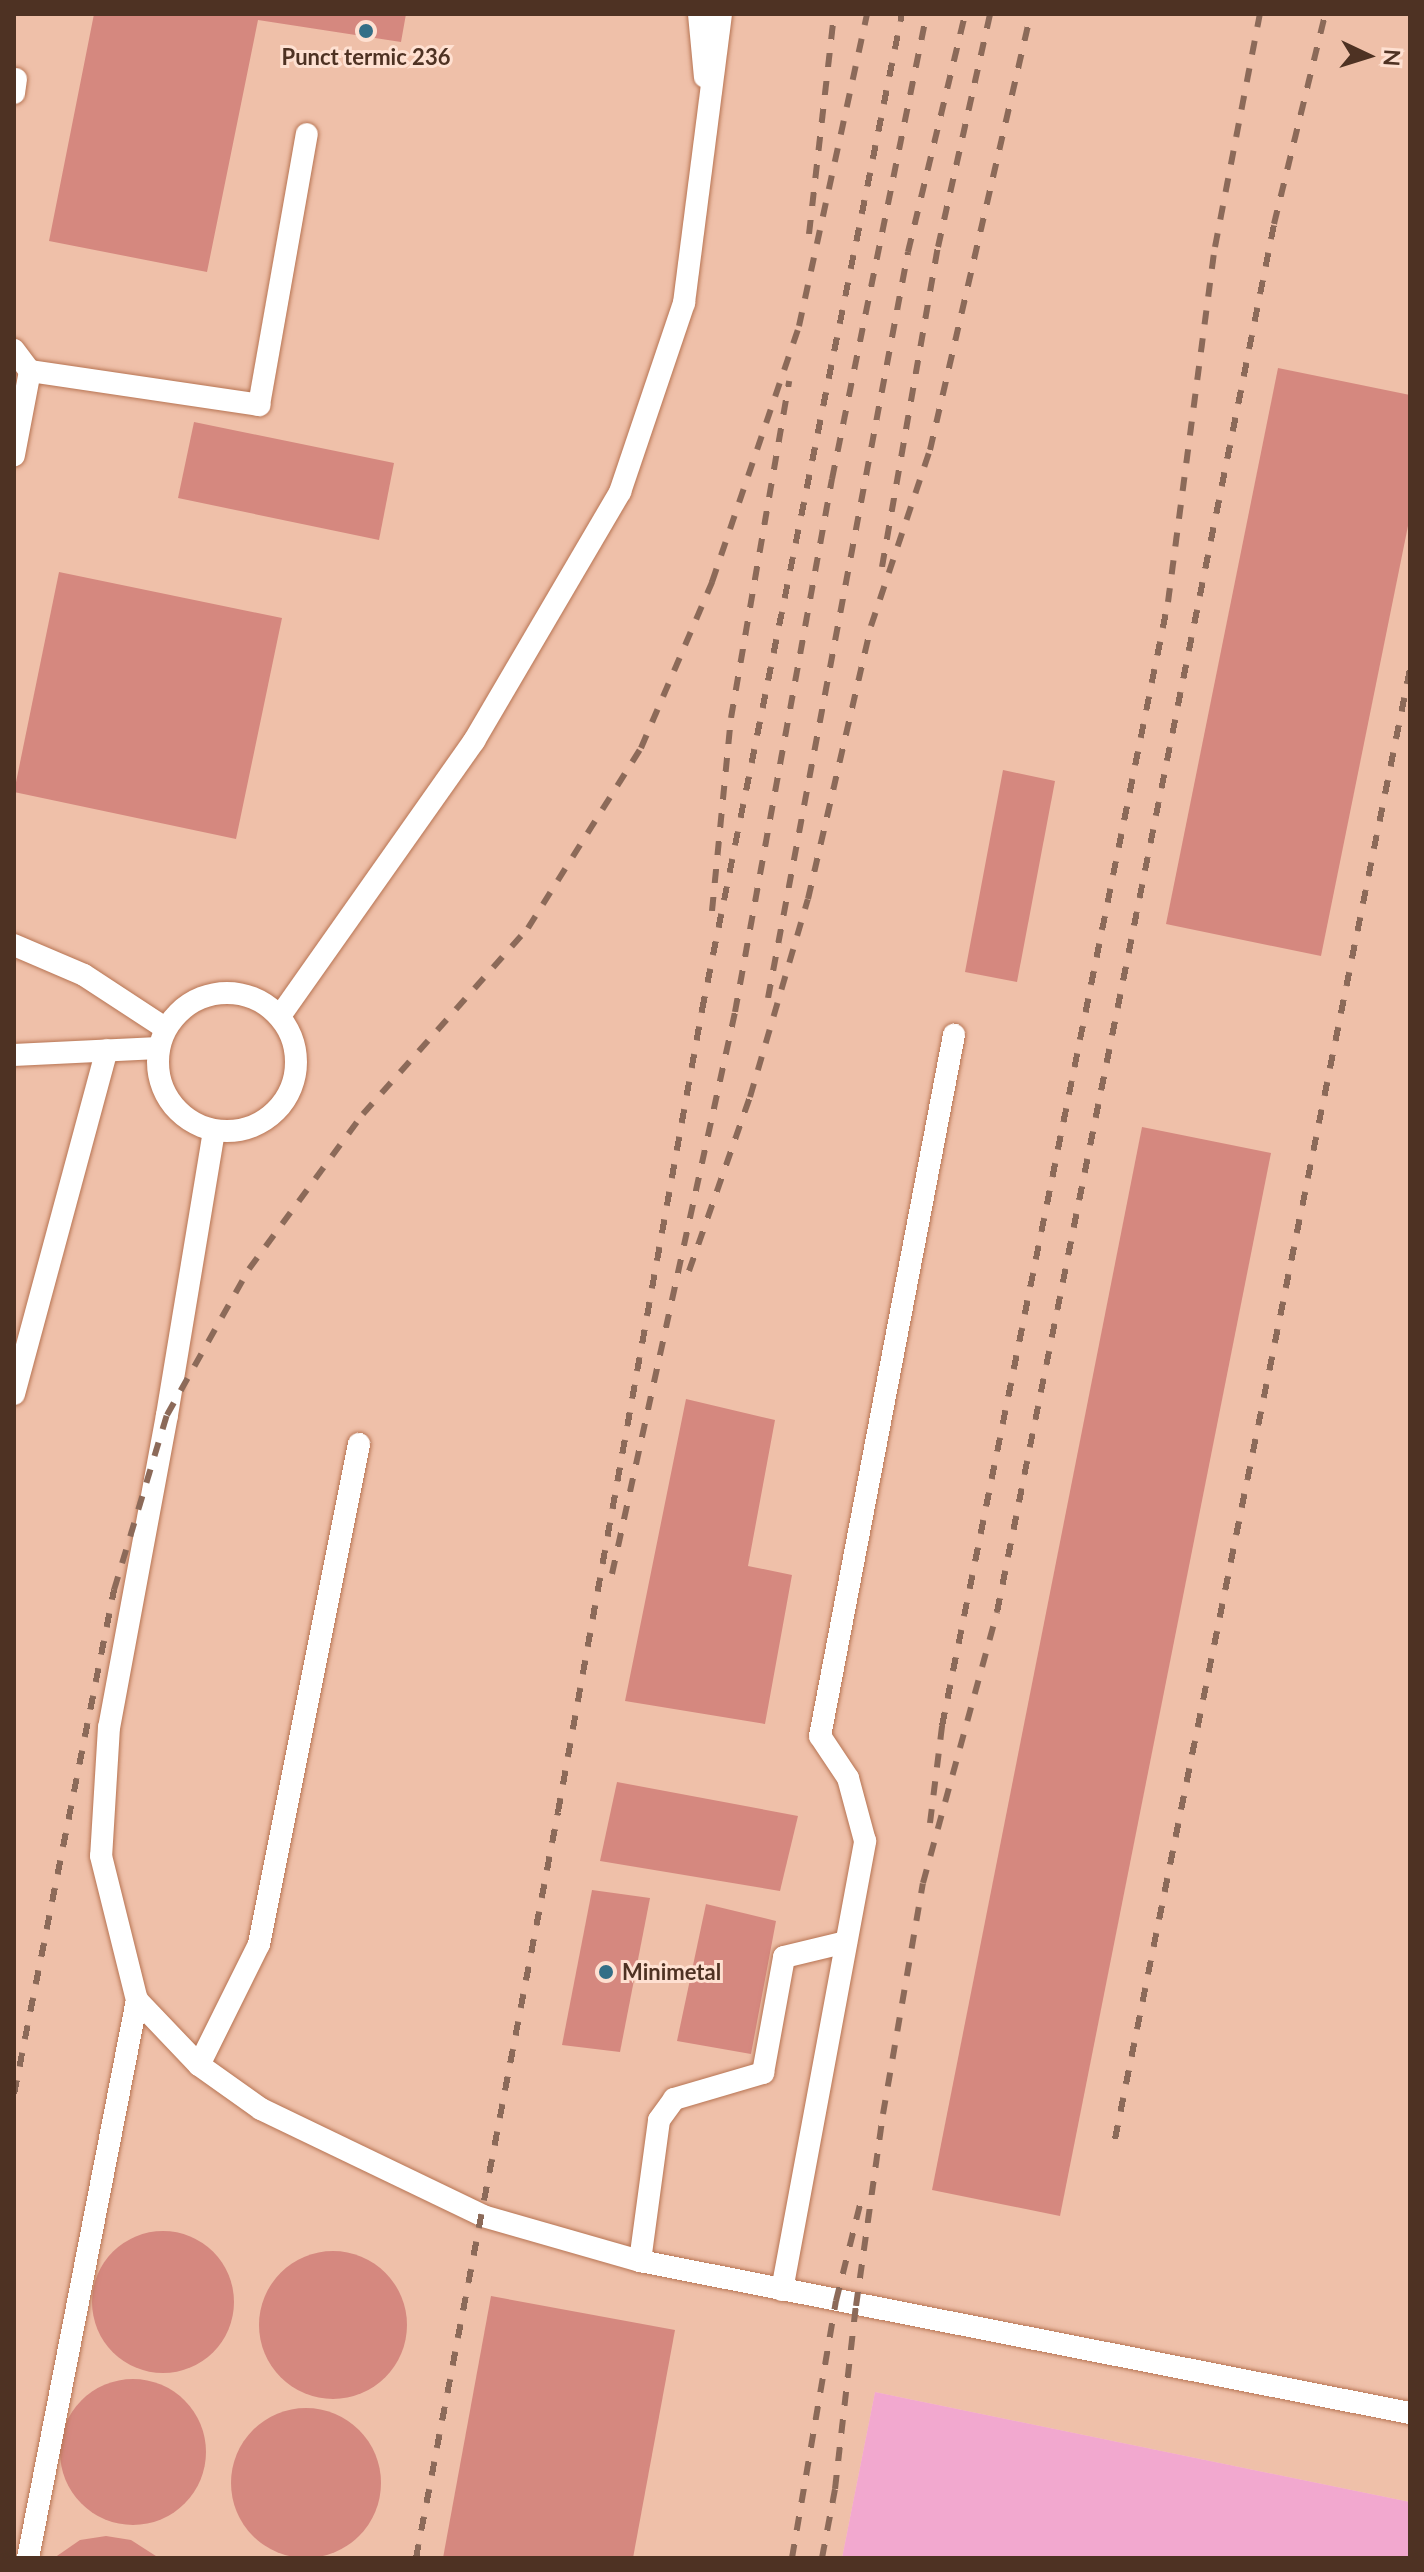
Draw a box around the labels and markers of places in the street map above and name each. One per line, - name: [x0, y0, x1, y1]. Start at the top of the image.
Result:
- marker: Punct termic 236: [357, 22, 375, 40]
- place label: Punct termic 236: [282, 44, 450, 70]
- place label: Minimetal: [622, 1959, 721, 1985]
- marker: Minimetal: [597, 1963, 615, 1981]

